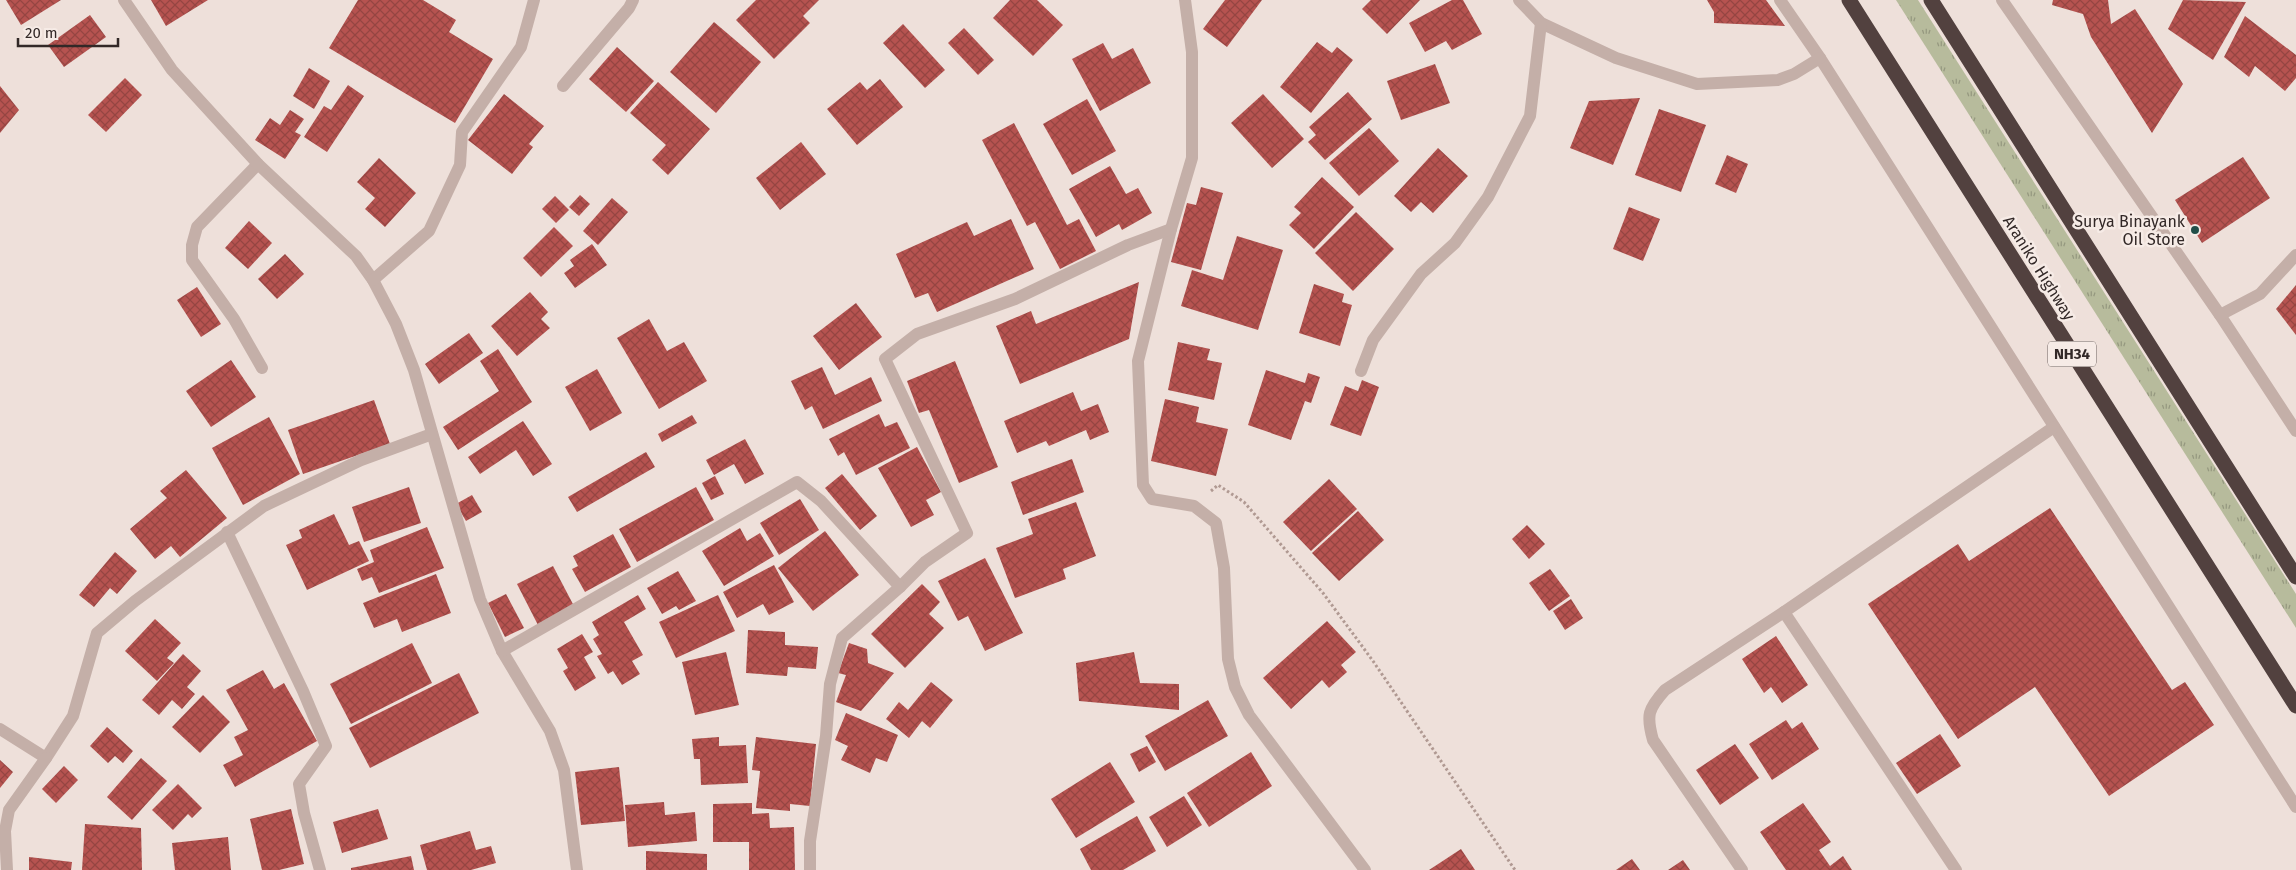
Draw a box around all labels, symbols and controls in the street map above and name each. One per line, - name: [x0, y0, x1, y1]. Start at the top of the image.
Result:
- scale bar: [18, 15, 118, 47]
- text: 20 m: [25, 24, 58, 42]
- street label: Araniko Highway: [1999, 212, 2079, 324]
- place label: Surya Binayank Oil Store: [2074, 212, 2186, 249]
- marker: Surya Binayank Oil Store: [2189, 224, 2201, 236]
- road number: NH34: [2048, 342, 2096, 366]

